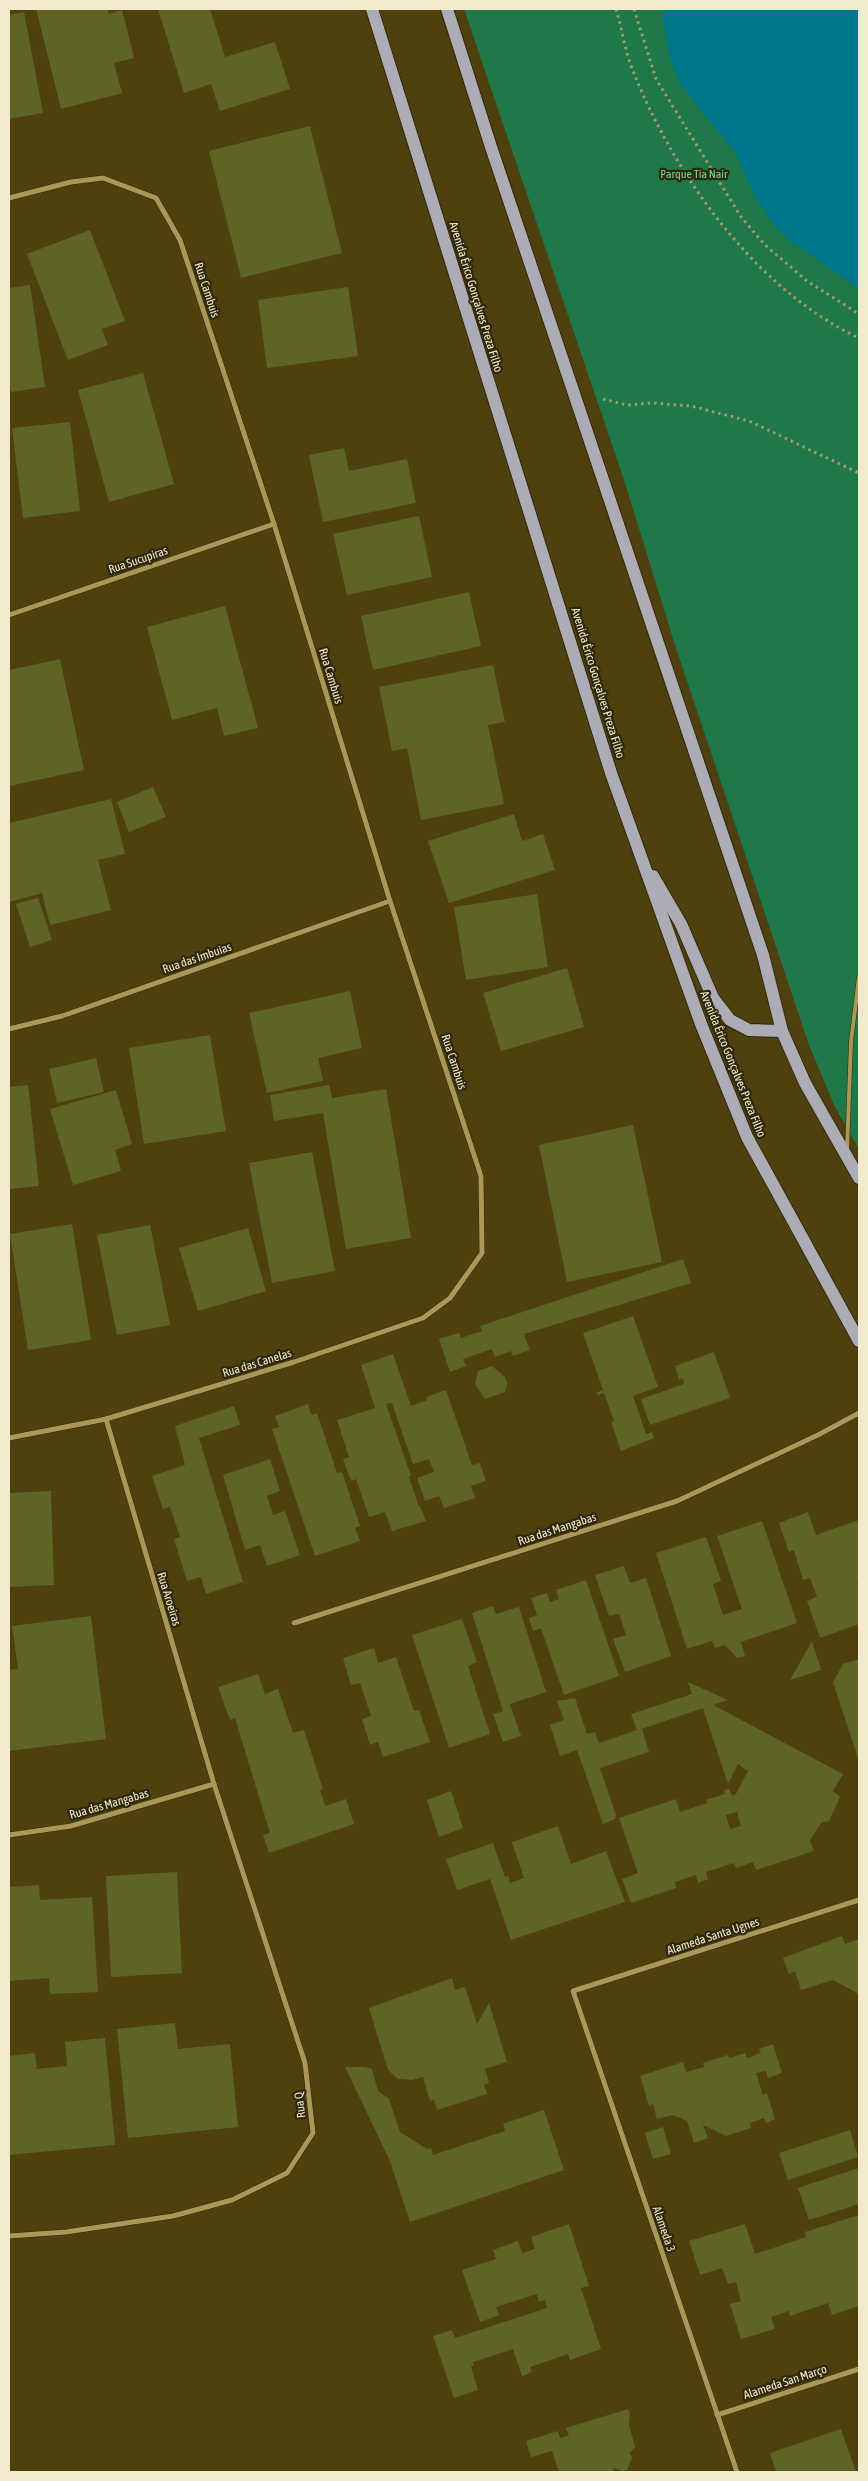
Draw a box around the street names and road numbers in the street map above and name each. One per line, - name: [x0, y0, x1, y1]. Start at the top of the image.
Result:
- street label: Avenida Érico Gonçalves Preza Filho: [446, 220, 506, 374]
- street label: Rua Cambuis: [192, 261, 222, 319]
- street label: Rua Sucupiras: [107, 543, 169, 577]
- street label: Avenida Érico Gonçalves Preza Filho: [568, 606, 628, 760]
- street label: Rua Cambuis: [316, 647, 346, 705]
- street label: Rua das Imbuias: [161, 940, 233, 976]
- street label: Avenida Érico Gonçalves Preza Filho: [697, 989, 769, 1139]
- street label: Rua Cambuis: [439, 1033, 469, 1091]
- street label: Rua das Canelas: [221, 1346, 293, 1380]
- street label: Rua das Mangabas: [516, 1510, 598, 1548]
- street label: Rua Aroeiras: [154, 1570, 184, 1628]
- street label: Rua das Mangabas: [68, 1786, 150, 1822]
- street label: Alameda Santa Ugnes: [665, 1914, 761, 1958]
- street label: Rua Q: [291, 2090, 309, 2119]
- street label: Alameda 3: [650, 2204, 678, 2254]
- street label: Alameda San Março: [742, 2362, 829, 2402]

